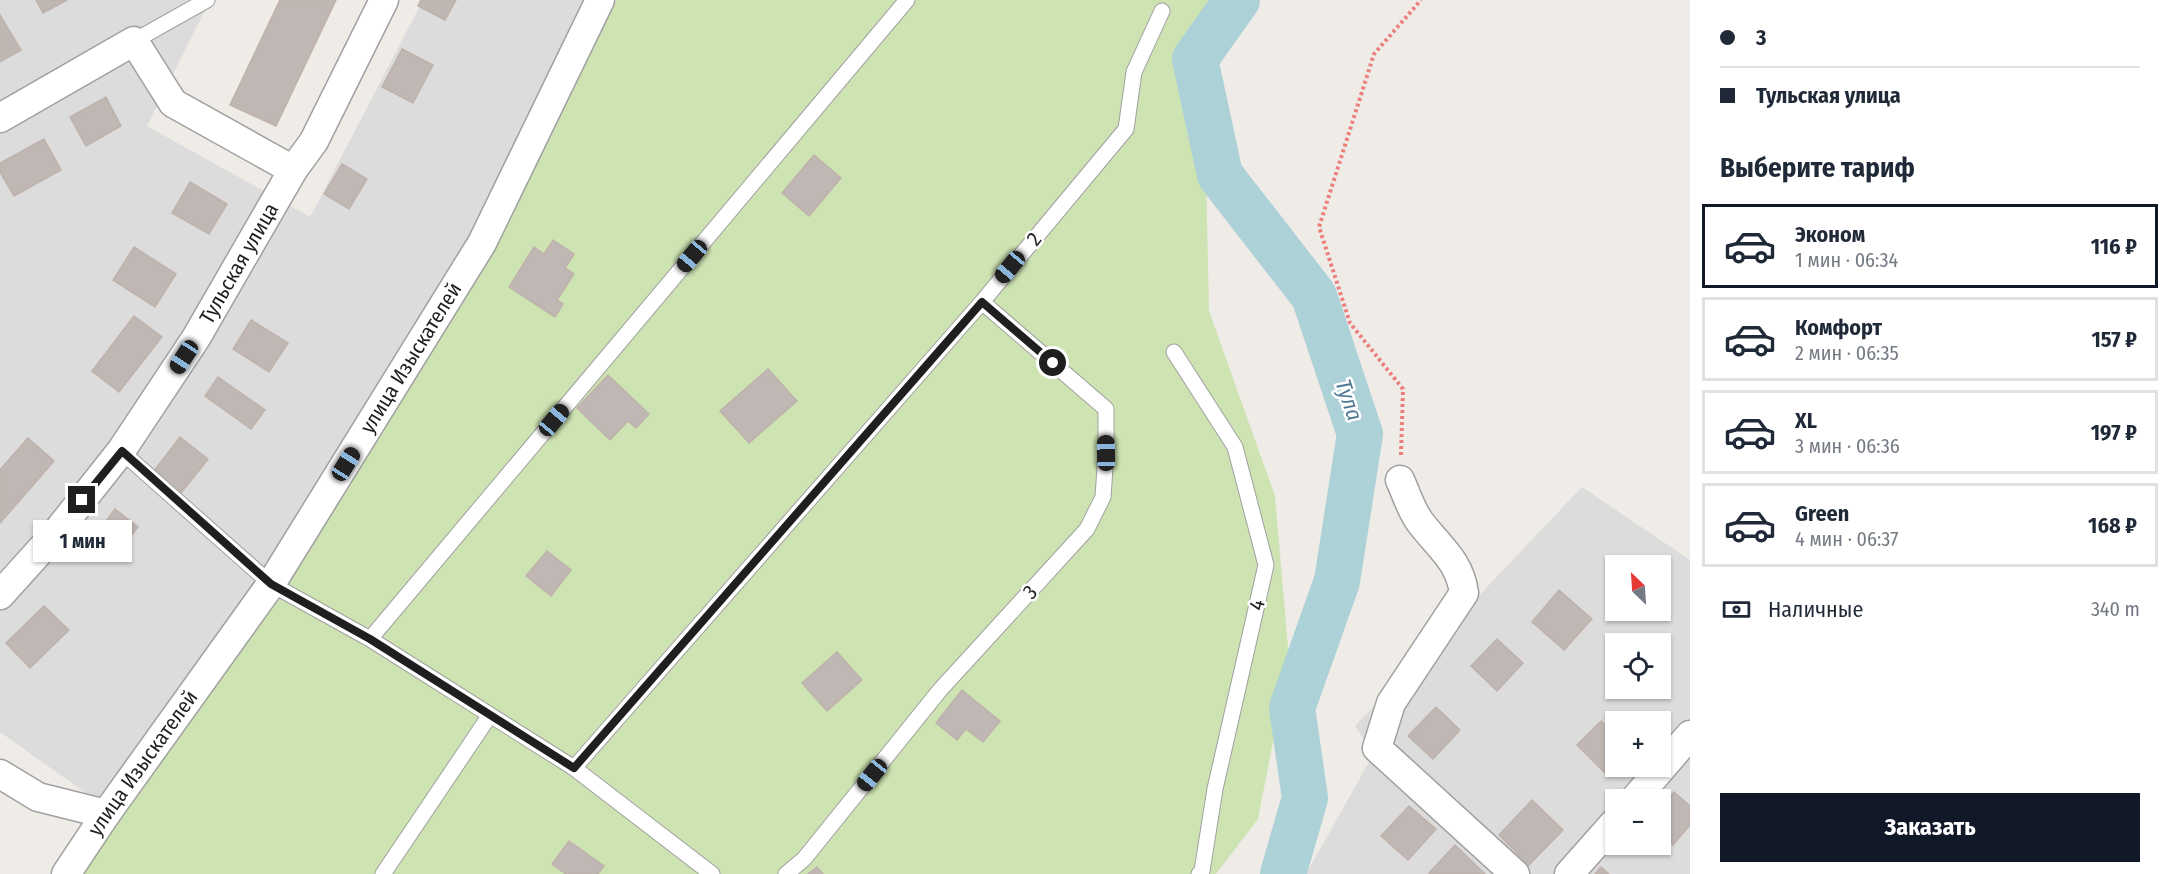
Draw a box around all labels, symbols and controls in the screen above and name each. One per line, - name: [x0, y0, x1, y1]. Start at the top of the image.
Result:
- text: 3: [1756, 24, 1766, 51]
- text: Тульская улица: [1756, 82, 1901, 109]
- text: Выберите тариф: [1720, 152, 1915, 184]
- street label: Тульская улица: [194, 198, 284, 328]
- icon: car: [1723, 219, 1777, 273]
- text: Эконом: [1795, 221, 1865, 248]
- street label: 2: [1021, 227, 1047, 251]
- text: 116 ₽: [2091, 233, 2137, 260]
- car: [674, 236, 710, 276]
- car: [992, 247, 1028, 287]
- text: 1 мин · 06:34: [1795, 248, 1898, 272]
- street label: улица Изыскателей: [354, 278, 467, 438]
- icon: car: [1723, 312, 1777, 366]
- text: Комфорт: [1795, 314, 1882, 341]
- text: 157 ₽: [2092, 326, 2137, 353]
- car: [167, 337, 201, 377]
- text: 2 мин · 06:35: [1795, 341, 1899, 365]
- route start: [1039, 349, 1066, 376]
- water label: Тула: [1329, 376, 1369, 424]
- car: [536, 400, 572, 440]
- icon: car: [1723, 405, 1777, 459]
- text: XL: [1795, 407, 1817, 434]
- text: 197 ₽: [2091, 419, 2137, 446]
- text: 3 мин · 06:36: [1795, 434, 1900, 458]
- car: [1097, 435, 1115, 471]
- car: [329, 444, 363, 484]
- route end: [68, 486, 95, 513]
- icon: car: [1723, 498, 1777, 552]
- text: Green: [1795, 500, 1849, 527]
- text: 168 ₽: [2088, 512, 2137, 539]
- callout: 1 мин: [32, 521, 132, 563]
- text: 4 мин · 06:37: [1795, 527, 1898, 551]
- text: 1 мин: [59, 529, 106, 553]
- north arrow: [1605, 555, 1671, 621]
- map controls: [1605, 555, 1671, 855]
- street label: 3: [1017, 580, 1043, 604]
- icon: cash: [1720, 593, 1753, 626]
- text: Наличные: [1768, 596, 1863, 623]
- street label: 4: [1243, 597, 1271, 613]
- text: 340 m: [2091, 597, 2140, 621]
- button: locate: [1605, 633, 1671, 699]
- street label: улица Изыскателей: [82, 685, 204, 841]
- button: +: [1605, 711, 1671, 777]
- car: [854, 755, 890, 795]
- button: −: [1605, 789, 1671, 855]
- button: Заказать: [1720, 793, 2140, 862]

